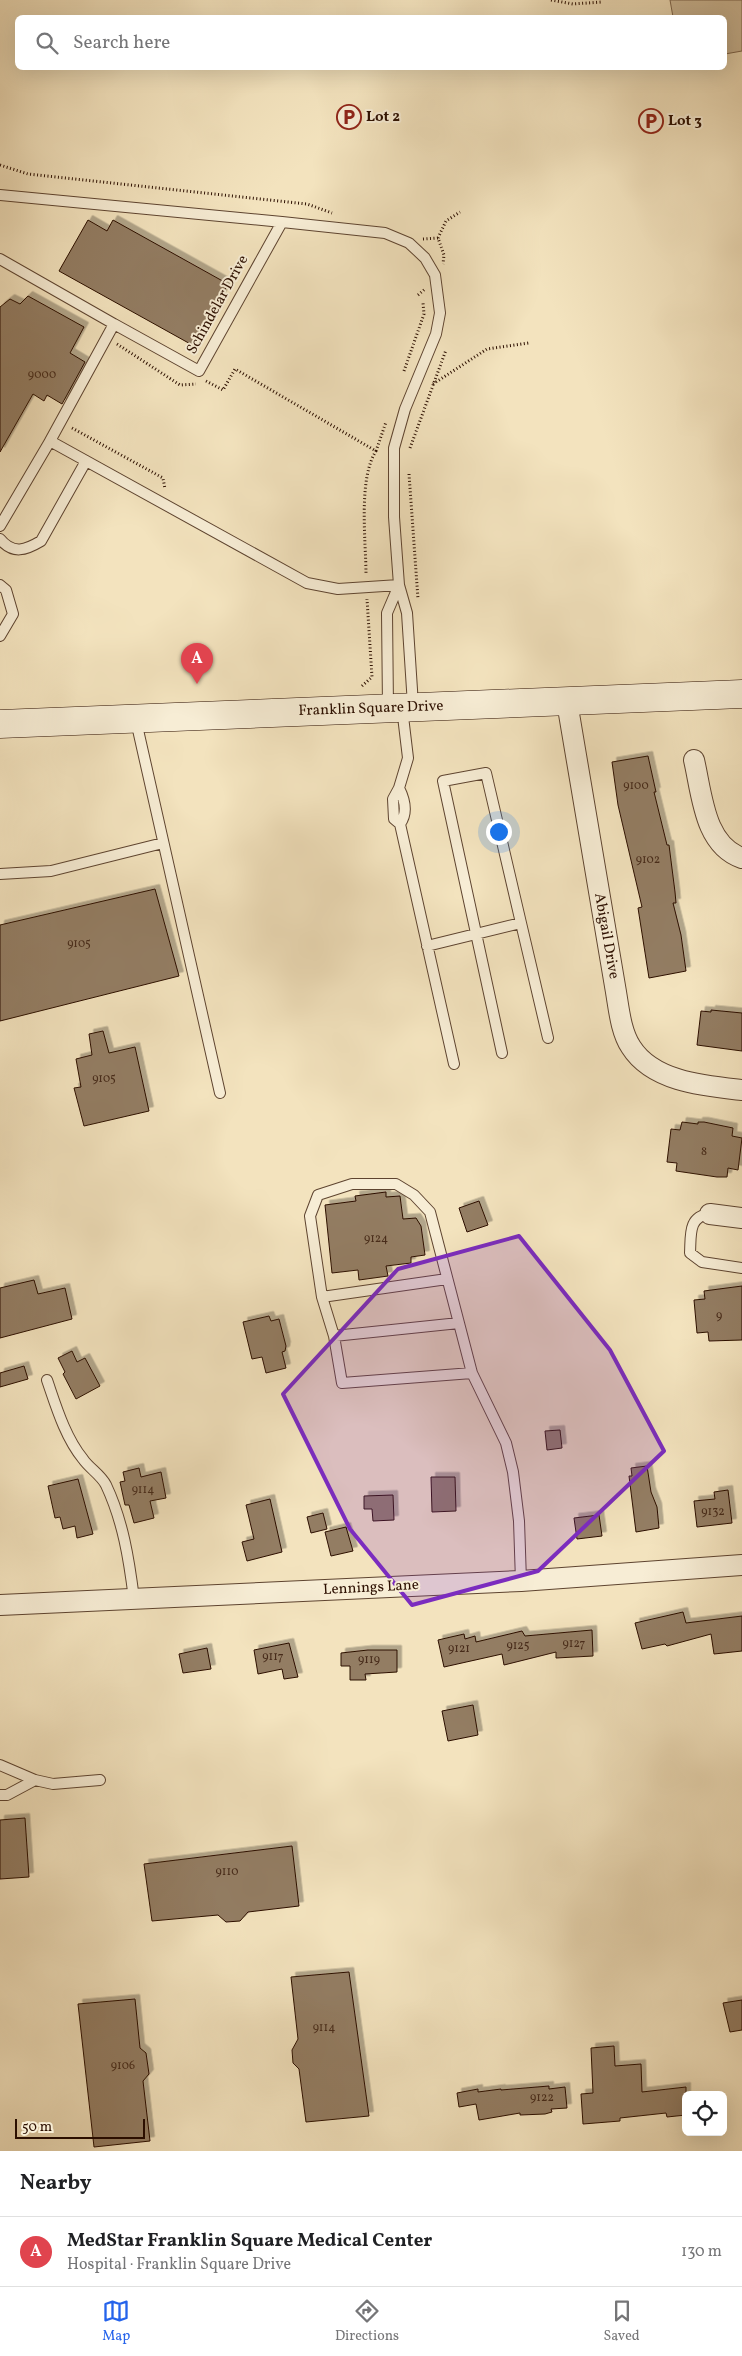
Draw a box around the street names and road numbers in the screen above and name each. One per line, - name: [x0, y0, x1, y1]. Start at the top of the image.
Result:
- street label: Schindelar Drive: [182, 252, 254, 358]
- street label: Franklin Square Drive: [298, 696, 444, 722]
- street label: Abigail Drive: [588, 891, 624, 981]
- street label: Lennings Lane: [323, 1575, 419, 1601]

